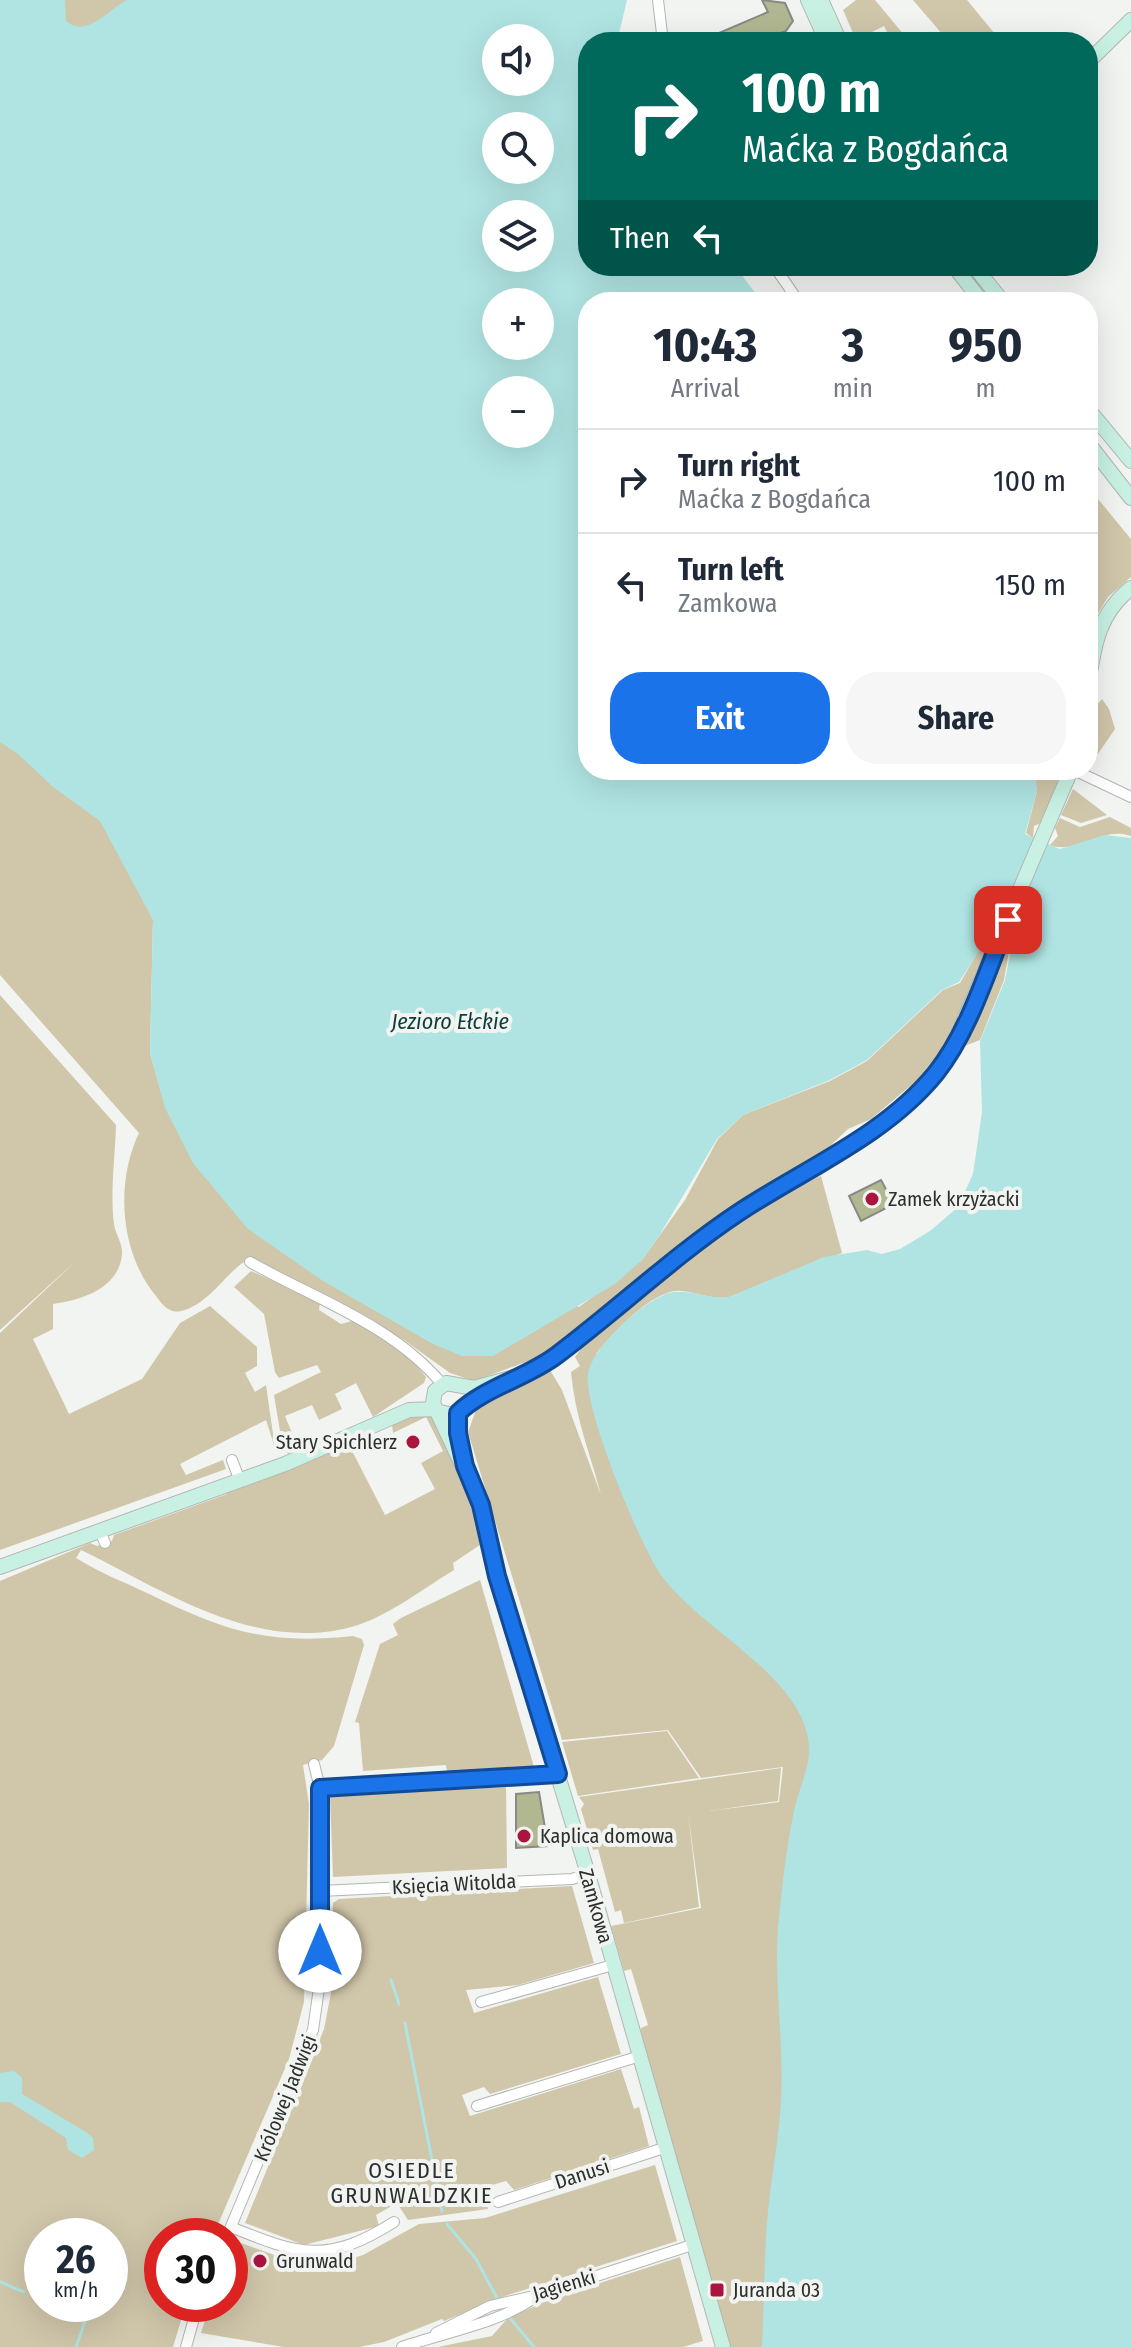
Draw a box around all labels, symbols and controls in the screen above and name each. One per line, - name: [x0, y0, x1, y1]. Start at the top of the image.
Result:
- map controls: [482, 24, 554, 448]
- button: sound: [482, 24, 554, 96]
- text: 100 m: [742, 60, 881, 127]
- icon: right: [610, 64, 714, 168]
- button: search: [482, 112, 554, 184]
- text: Maćka z Bogdańca: [742, 128, 1009, 172]
- button: layers: [482, 200, 554, 272]
- icon: left: [686, 216, 730, 260]
- text: Then: [610, 220, 670, 256]
- button: +: [482, 288, 554, 360]
- text: 10:43: [653, 316, 757, 374]
- text: 3: [841, 316, 864, 374]
- text: 950: [948, 316, 1023, 374]
- text: Arrival: [671, 373, 740, 404]
- text: min: [833, 373, 873, 404]
- text: m: [975, 373, 995, 404]
- button: −: [482, 376, 554, 448]
- text: Turn right: [678, 448, 800, 484]
- icon: right: [610, 459, 654, 503]
- text: 100 m: [993, 463, 1066, 499]
- text: Maćka z Bogdańca: [678, 484, 871, 515]
- text: Turn left: [678, 552, 784, 588]
- icon: left: [610, 563, 654, 607]
- text: 150 m: [995, 567, 1066, 603]
- text: Zamkowa: [678, 588, 778, 619]
- button: Exit: [610, 672, 830, 764]
- button: Share: [846, 672, 1066, 764]
- pin: [974, 886, 1042, 954]
- icon: arrive: [986, 898, 1030, 942]
- water label: Jezioro Ełckie: [390, 1008, 509, 1035]
- place label: Zamek krzyżacki: [888, 1187, 1020, 1211]
- marker: Zamek krzyżacki: [863, 1190, 881, 1208]
- place label: Stary Spichlerz: [276, 1430, 397, 1454]
- marker: Stary Spichlerz: [404, 1433, 422, 1451]
- place label: Kaplica domowa: [540, 1824, 674, 1848]
- marker: Kaplica domowa: [515, 1827, 533, 1845]
- street label: Zamkowa: [574, 1866, 618, 1946]
- street label: Księcia Witolda: [391, 1869, 517, 1899]
- position arrow: [278, 1909, 362, 1993]
- street label: Królowej Jadwigi: [249, 2031, 321, 2165]
- street label: Danusi: [552, 2154, 612, 2194]
- district label: OSIEDLE GRUNWALDZKIE: [331, 2157, 493, 2209]
- speed limit sign: 30: [144, 2218, 248, 2322]
- text: 26: [56, 2236, 96, 2284]
- place label: Grunwald: [276, 2249, 354, 2273]
- marker: Grunwald: [251, 2252, 269, 2270]
- street label: Jagienki: [530, 2265, 598, 2305]
- text: km/h: [54, 2278, 98, 2302]
- place label: Juranda 03: [733, 2278, 820, 2302]
- marker: Juranda 03: [708, 2281, 726, 2299]

